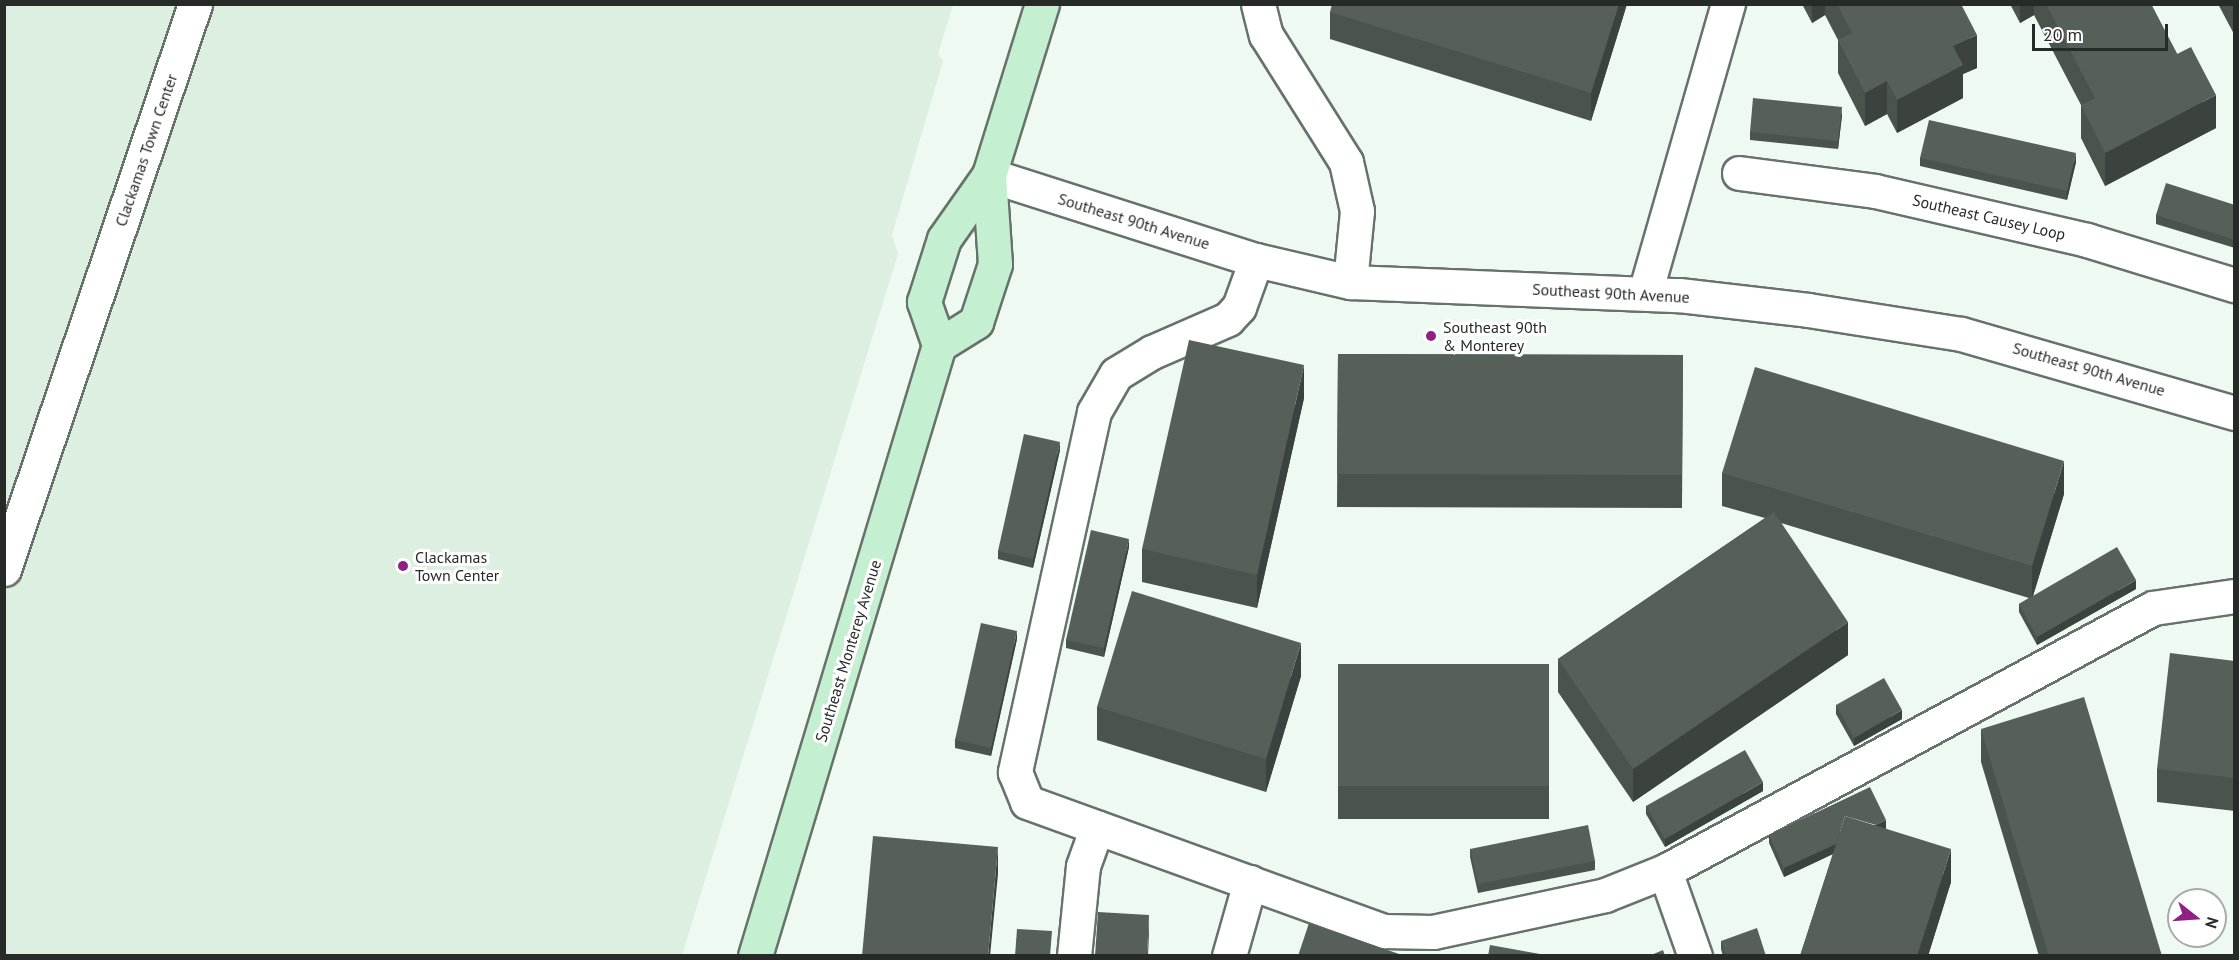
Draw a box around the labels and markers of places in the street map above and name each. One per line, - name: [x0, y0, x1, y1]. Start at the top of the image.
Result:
- place label: Southeast 90th & Monterey: [1443, 317, 1547, 355]
- marker: Southeast 90th & Monterey: [1424, 329, 1438, 343]
- place label: Clackamas Town Center: [415, 547, 499, 585]
- marker: Clackamas Town Center: [396, 559, 410, 573]

